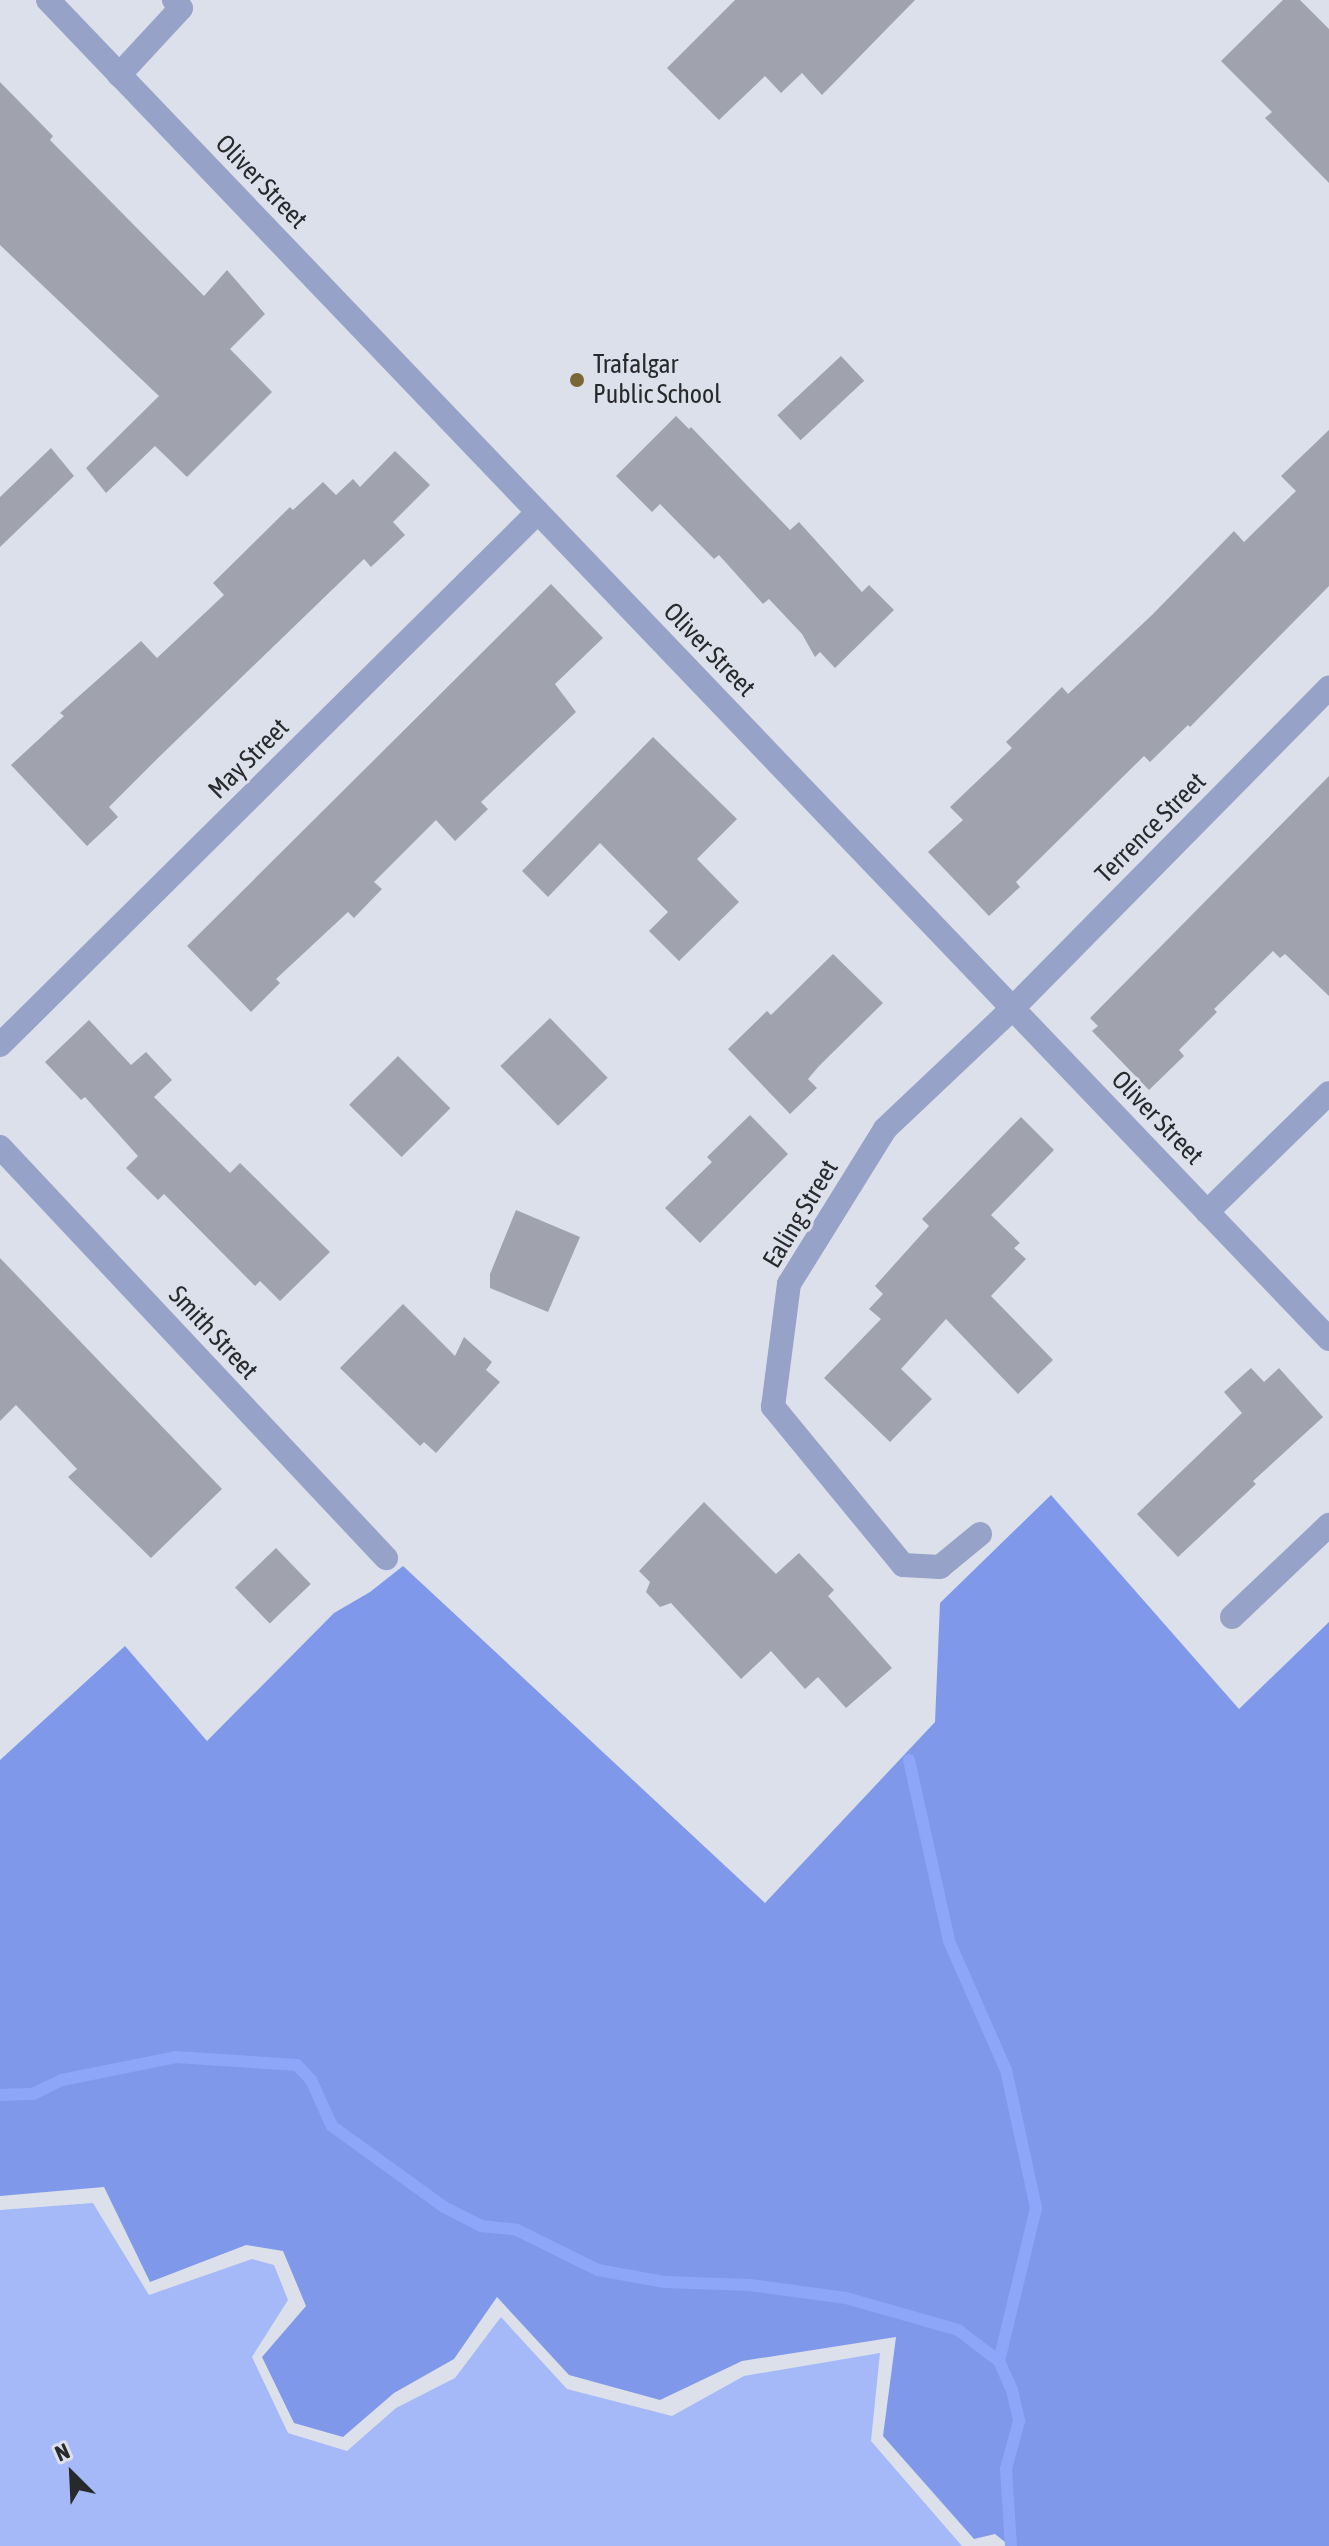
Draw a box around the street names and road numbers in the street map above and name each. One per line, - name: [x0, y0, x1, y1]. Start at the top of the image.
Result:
- street label: Oliver Street: [209, 129, 313, 235]
- street label: Oliver Street: [657, 597, 761, 703]
- street label: May Street: [202, 712, 296, 806]
- street label: Terrence Street: [1089, 766, 1213, 890]
- street label: Oliver Street: [1105, 1065, 1209, 1171]
- street label: Ealing Street: [757, 1154, 845, 1274]
- street label: Smith Street: [162, 1280, 264, 1386]

